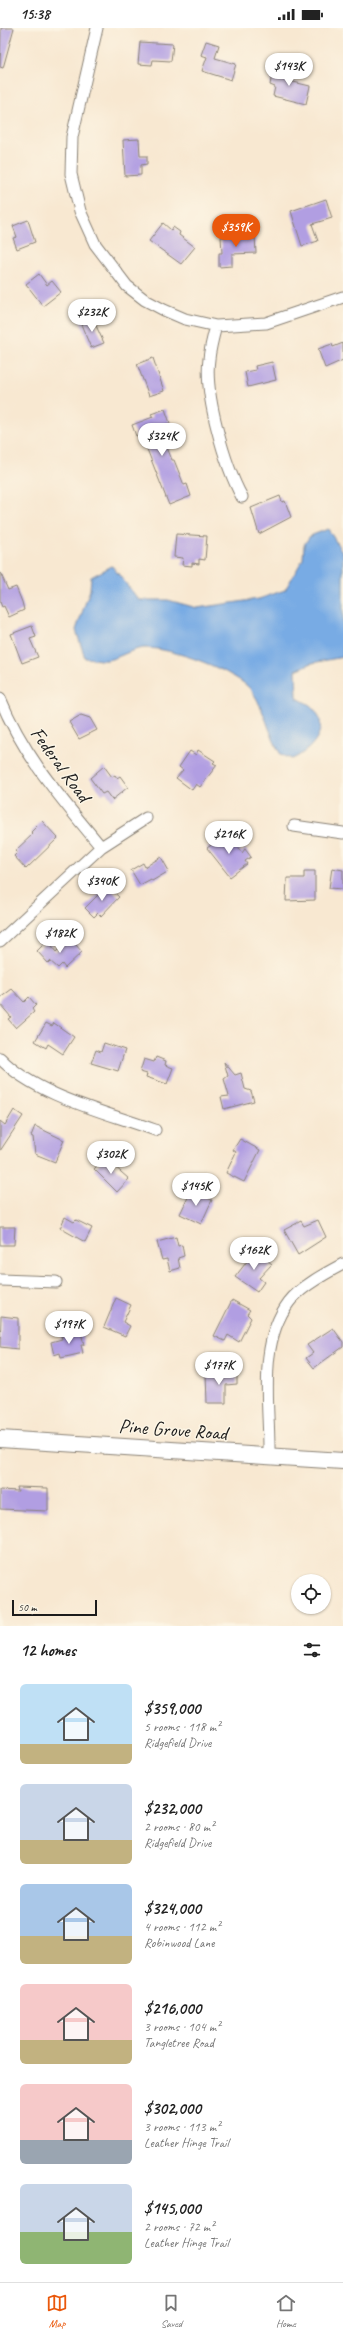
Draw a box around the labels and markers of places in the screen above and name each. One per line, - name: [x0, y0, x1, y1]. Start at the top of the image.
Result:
- pin: $143K: [261, 53, 317, 87]
- pin: $359K: [208, 214, 264, 248]
- pin: $232K: [64, 299, 120, 333]
- pin: $324K: [134, 423, 190, 457]
- pin: $216K: [201, 821, 257, 855]
- pin: $340K: [74, 868, 130, 902]
- pin: $182K: [32, 920, 88, 954]
- pin: $302K: [83, 1141, 139, 1175]
- pin: $145K: [168, 1173, 224, 1207]
- pin: $162K: [226, 1237, 282, 1271]
- pin: $197K: [41, 1311, 97, 1345]
- pin: $177K: [191, 1352, 247, 1386]

